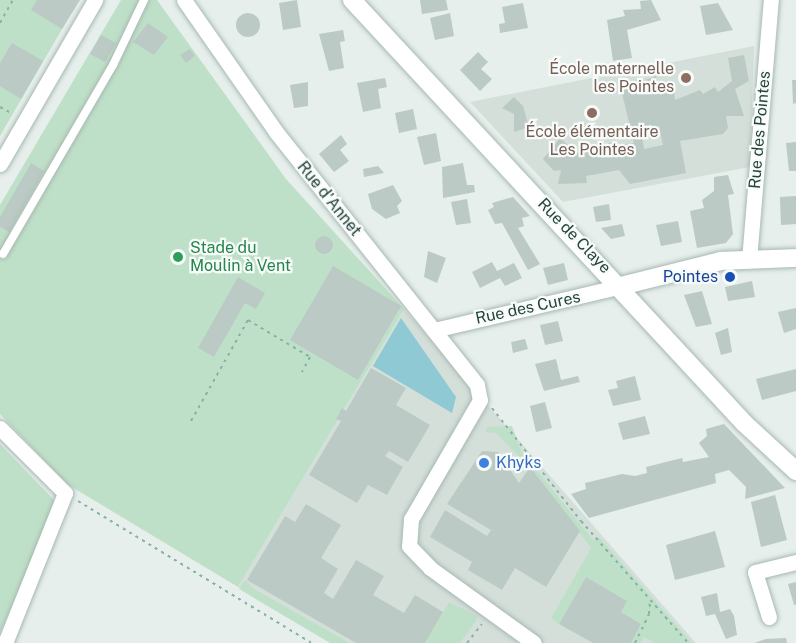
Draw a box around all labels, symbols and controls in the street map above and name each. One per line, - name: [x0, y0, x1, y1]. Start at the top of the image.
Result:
- place label: École maternelle les Pointes: [549, 59, 674, 97]
- street label: Rue des Pointes: [745, 70, 775, 190]
- marker: École maternelle les Pointes: [679, 71, 693, 85]
- marker: École élémentaire Les Pointes: [585, 106, 599, 120]
- place label: École élémentaire Les Pointes: [525, 122, 659, 160]
- street label: Rue d'Annet: [293, 158, 365, 240]
- street label: Rue de Claye: [533, 194, 615, 278]
- place label: Stade du Moulin à Vent: [190, 238, 291, 276]
- marker: Stade du Moulin à Vent: [171, 250, 185, 264]
- place label: Pointes: [663, 267, 718, 287]
- marker: Pointes: [723, 270, 737, 284]
- street label: Rue des Cures: [474, 287, 582, 329]
- place label: Khyks: [496, 453, 541, 473]
- marker: Khyks: [477, 456, 491, 470]

